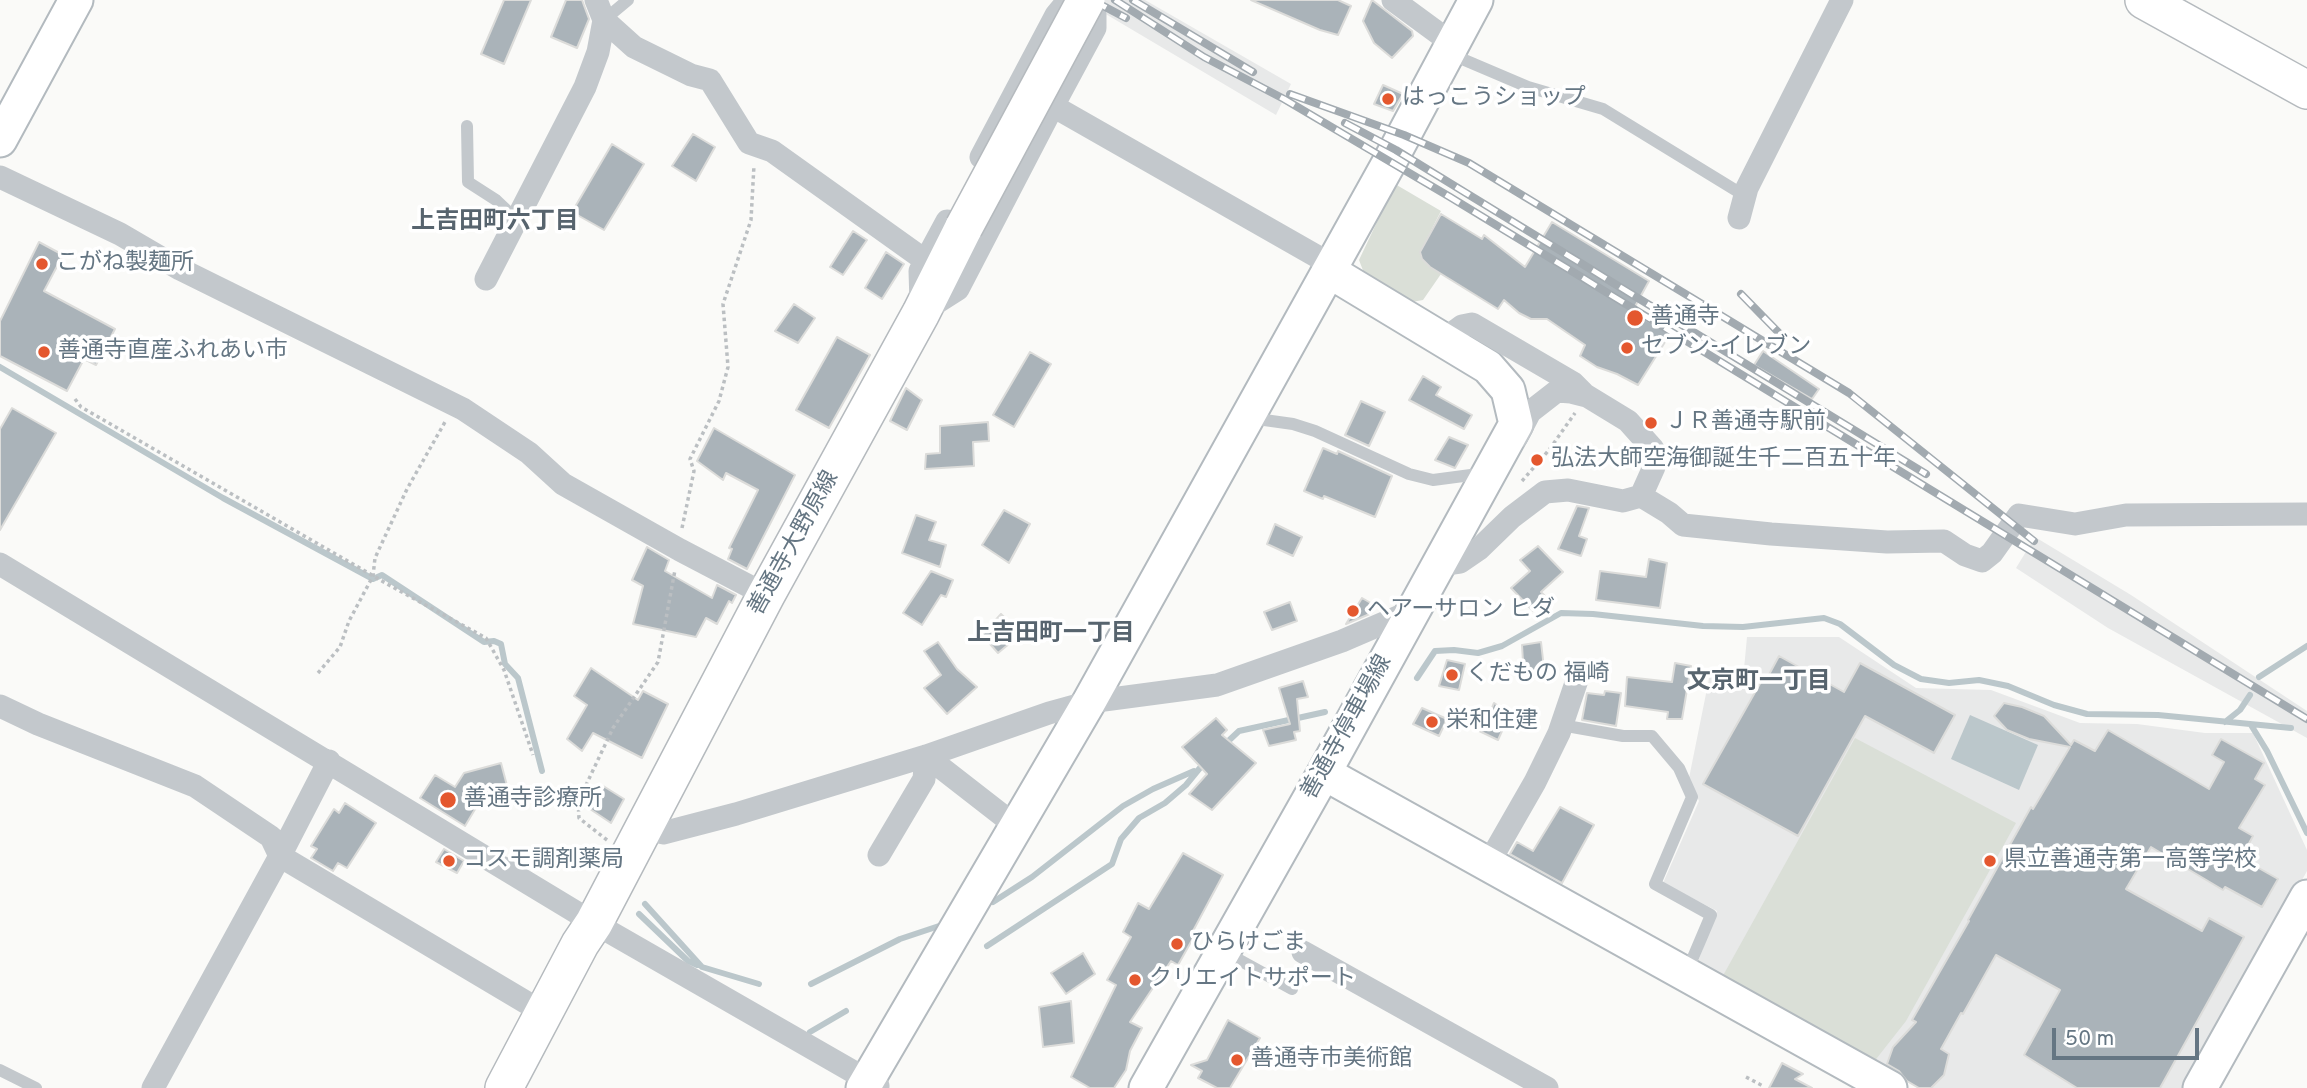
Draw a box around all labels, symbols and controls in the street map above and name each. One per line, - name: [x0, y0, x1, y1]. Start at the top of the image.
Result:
- place label: はっこうショップ: [1402, 85, 1586, 113]
- marker: はっこうショップ: [1380, 91, 1396, 107]
- district label: 上吉田町六丁目: [411, 209, 579, 237]
- place label: こがね製麺所: [56, 250, 194, 278]
- marker: こがね製麺所: [34, 256, 50, 272]
- place label: 善通寺: [1651, 304, 1720, 332]
- marker: 善通寺: [1625, 308, 1645, 328]
- place label: セブン-イレブン: [1641, 334, 1811, 362]
- place label: 善通寺直産ふれあい市: [58, 338, 288, 366]
- marker: セブン-イレブン: [1619, 340, 1635, 356]
- marker: 善通寺直産ふれあい市: [36, 344, 52, 360]
- place label: ＪＲ善通寺駅前: [1665, 409, 1826, 437]
- marker: ＪＲ善通寺駅前: [1643, 415, 1659, 431]
- place label: 弘法大師空海御誕生千二百五十年: [1551, 446, 1896, 474]
- marker: 弘法大師空海御誕生千二百五十年: [1529, 452, 1545, 468]
- street label: 善通寺大野原線: [744, 467, 846, 621]
- place label: ヘアーサロン ヒダ: [1367, 597, 1555, 625]
- marker: ヘアーサロン ヒダ: [1345, 603, 1361, 619]
- district label: 上吉田町一丁目: [967, 621, 1135, 649]
- street label: 善通寺停車場線: [1297, 651, 1399, 805]
- place label: くだもの 福崎: [1466, 661, 1609, 689]
- marker: くだもの 福崎: [1444, 667, 1460, 683]
- district label: 文京町一丁目: [1687, 669, 1831, 697]
- place label: 栄和住建: [1446, 708, 1538, 736]
- marker: 栄和住建: [1424, 714, 1440, 730]
- place label: 善通寺診療所: [464, 786, 602, 814]
- marker: 善通寺診療所: [438, 790, 458, 810]
- place label: コスモ調剤薬局: [463, 847, 624, 875]
- place label: 県立善通寺第一高等学校: [2004, 847, 2257, 875]
- marker: コスモ調剤薬局: [441, 853, 457, 869]
- marker: 県立善通寺第一高等学校: [1982, 853, 1998, 869]
- place label: ひらけごま: [1191, 930, 1306, 958]
- marker: ひらけごま: [1169, 936, 1185, 952]
- place label: クリエイトサポート: [1149, 966, 1356, 994]
- marker: クリエイトサポート: [1127, 972, 1143, 988]
- scale bar: [2055, 1014, 2202, 1058]
- text: 50 m: [2065, 1026, 2114, 1053]
- place label: 善通寺市美術館: [1251, 1046, 1412, 1074]
- marker: 善通寺市美術館: [1229, 1052, 1245, 1068]

